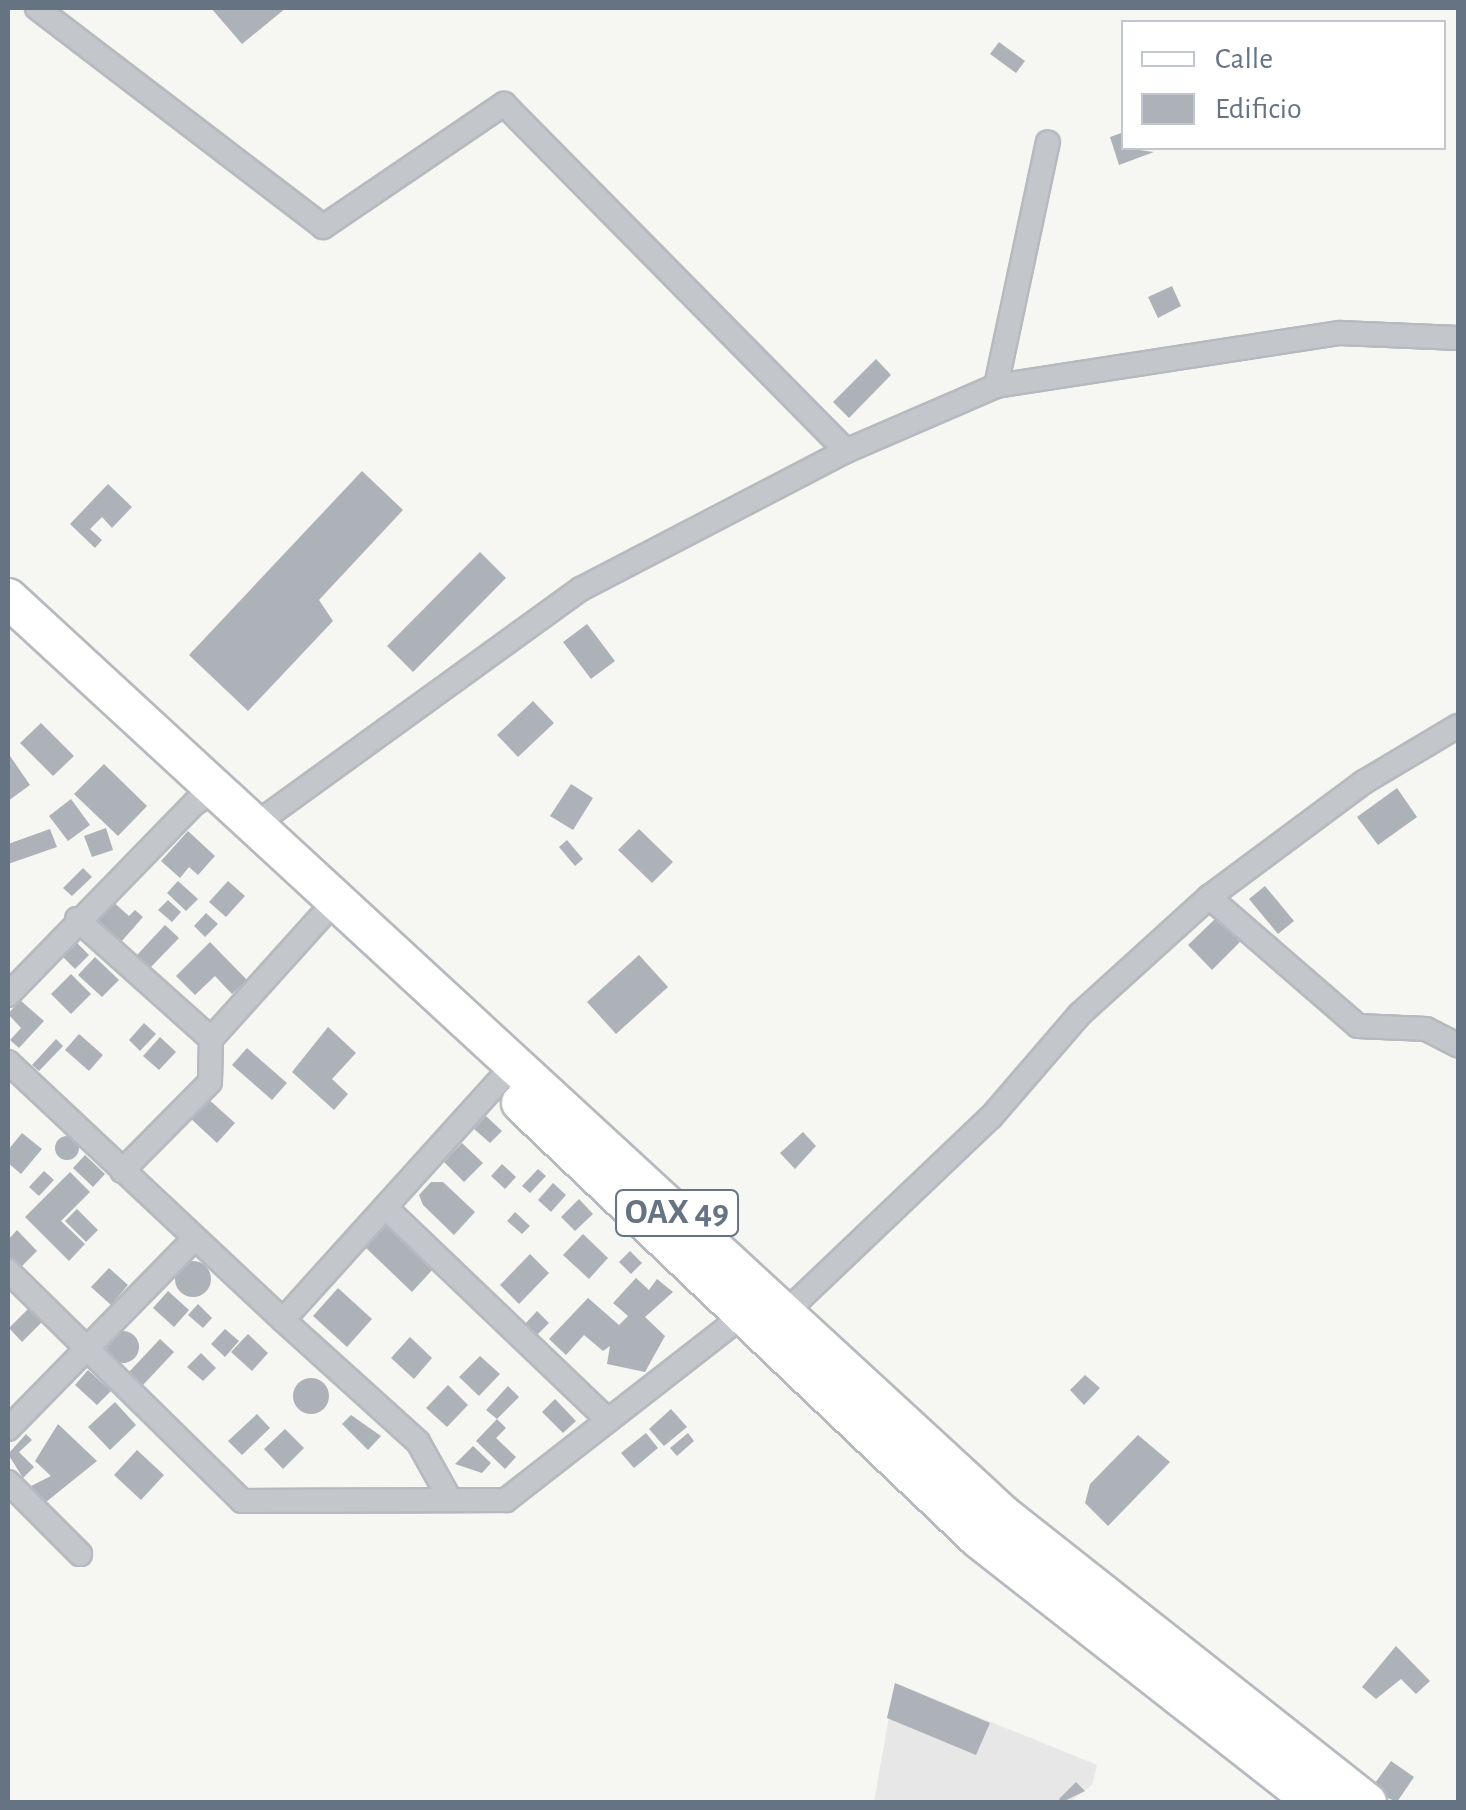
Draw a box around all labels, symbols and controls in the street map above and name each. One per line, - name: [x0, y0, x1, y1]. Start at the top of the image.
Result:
- legend: [1121, 20, 1446, 150]
- text: Calle: [1215, 44, 1273, 74]
- text: Edificio: [1215, 94, 1302, 124]
- road number: OAX 49: [614, 1183, 740, 1243]

